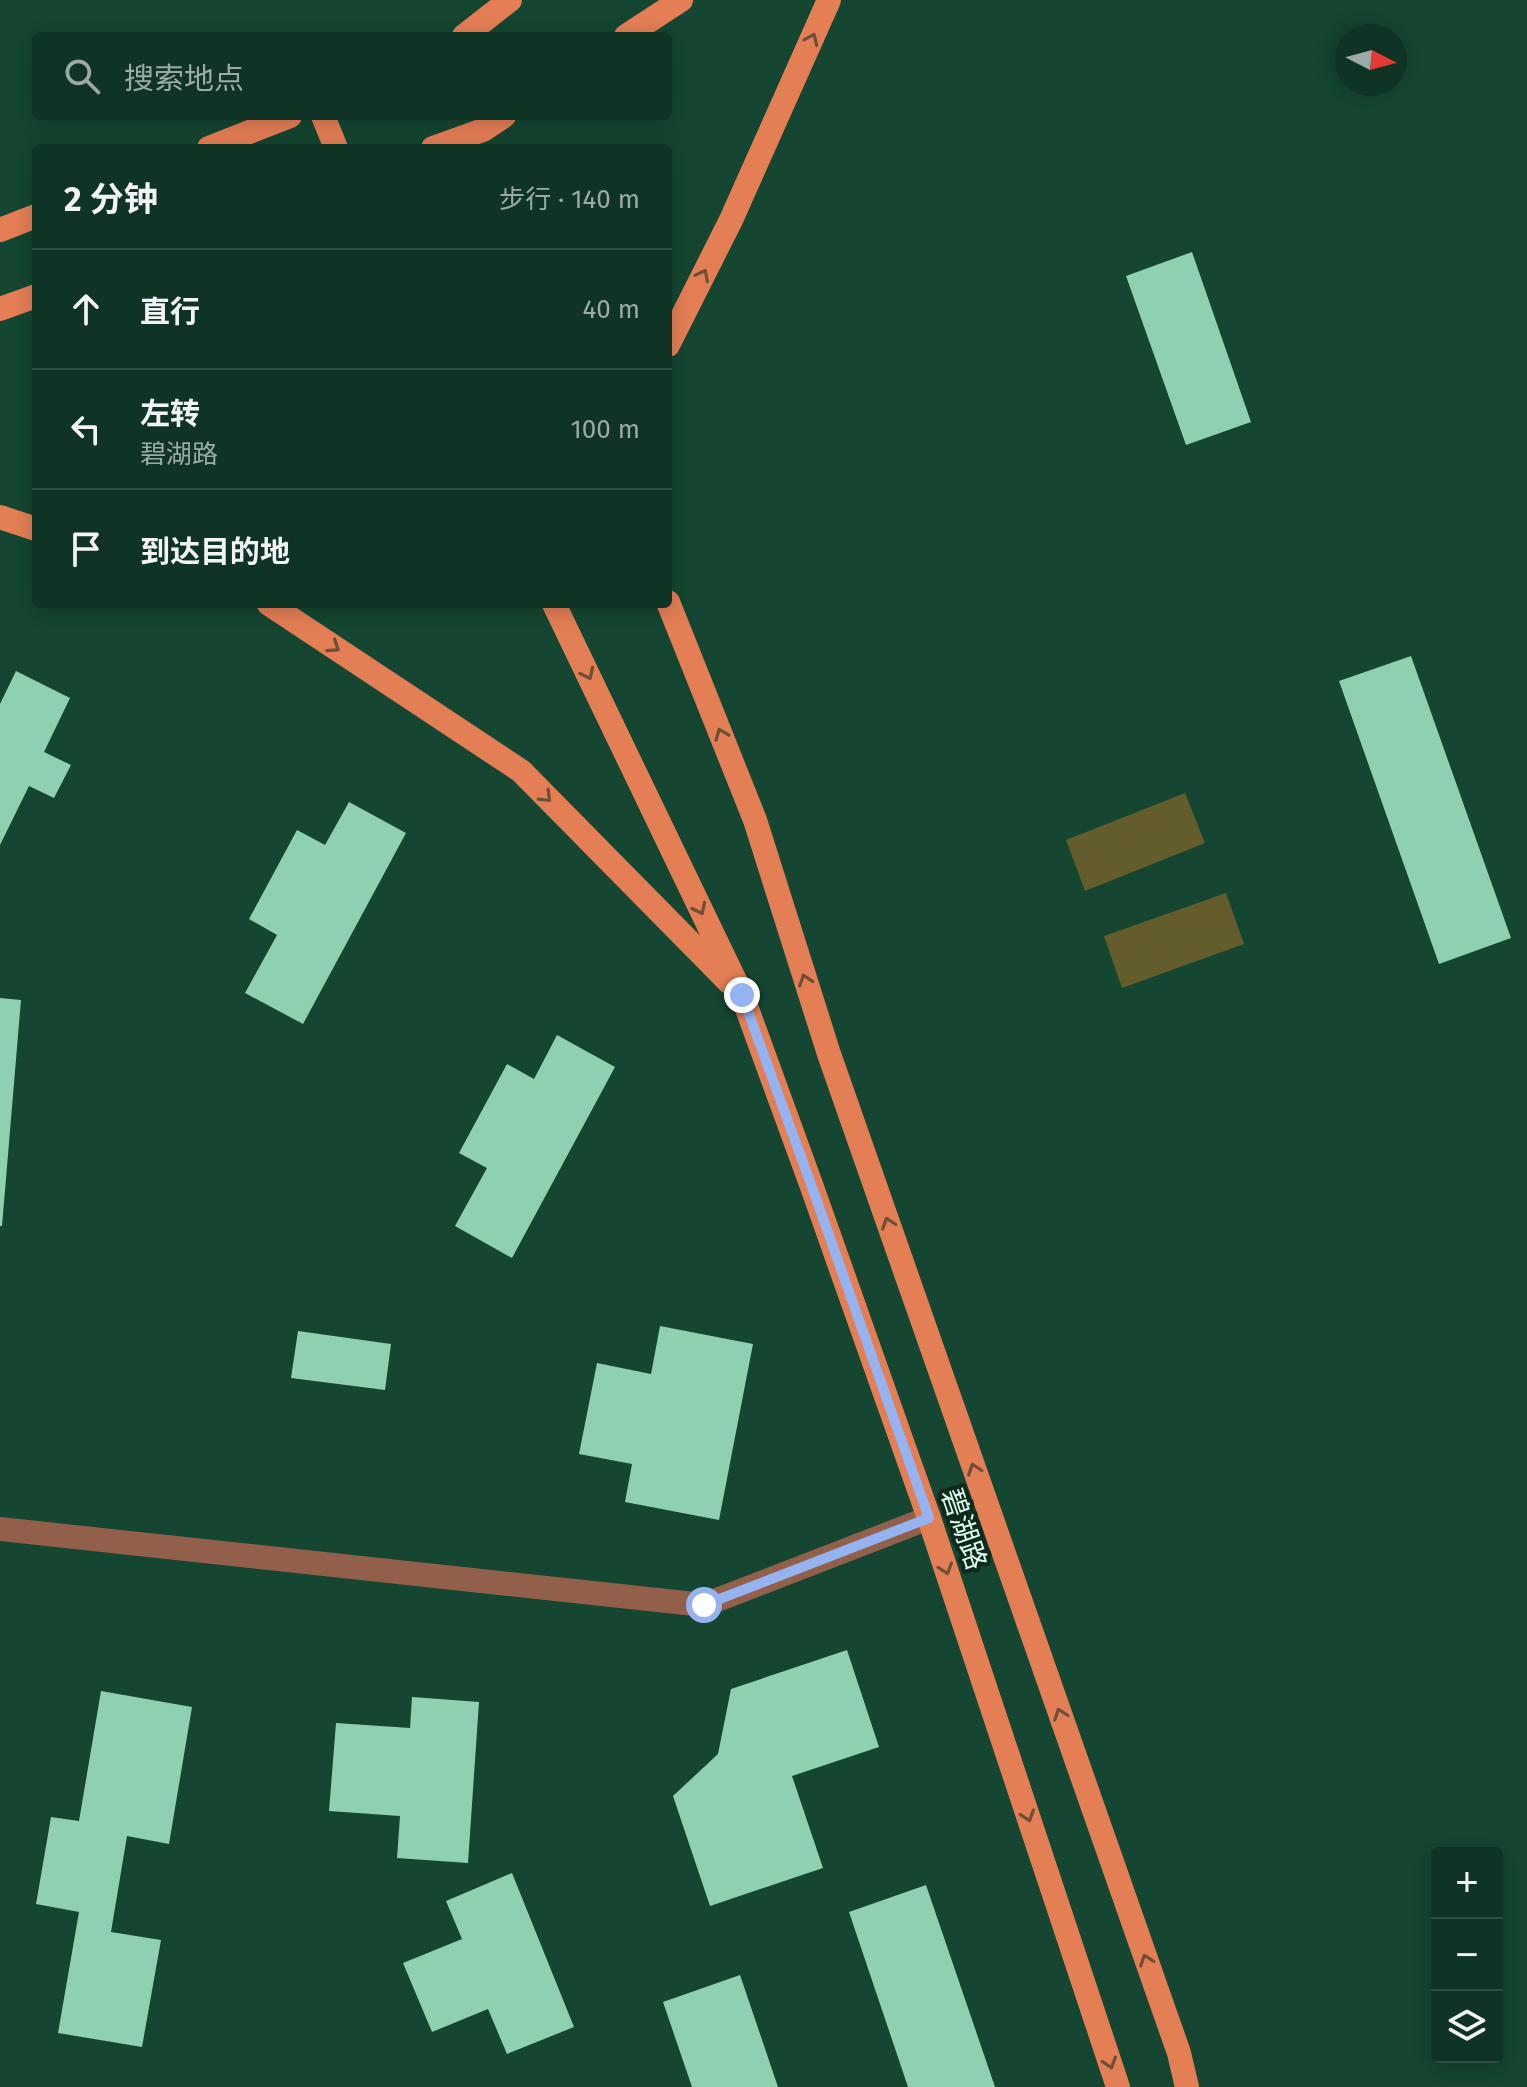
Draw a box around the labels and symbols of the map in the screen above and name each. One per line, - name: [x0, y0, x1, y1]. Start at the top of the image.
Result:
- north arrow: [1335, 24, 1407, 96]
- one-way arrow: [802, 33, 818, 47]
- one-way arrow: [694, 269, 709, 284]
- one-way arrow: [325, 637, 340, 652]
- one-way arrow: [578, 666, 594, 681]
- one-way arrow: [714, 728, 730, 742]
- one-way arrow: [537, 788, 551, 802]
- one-way arrow: [690, 900, 706, 915]
- one-way arrow: [798, 973, 814, 987]
- route end: [724, 977, 760, 1013]
- one-way arrow: [882, 1217, 898, 1231]
- one-way arrow: [968, 1463, 984, 1477]
- street label: 碧湖路: [935, 1484, 993, 1574]
- one-way arrow: [937, 1561, 953, 1575]
- route start: [686, 1587, 722, 1623]
- one-way arrow: [1054, 1708, 1070, 1722]
- one-way arrow: [1019, 1808, 1035, 1822]
- one-way arrow: [1139, 1953, 1156, 1967]
- one-way arrow: [1101, 2056, 1117, 2069]

